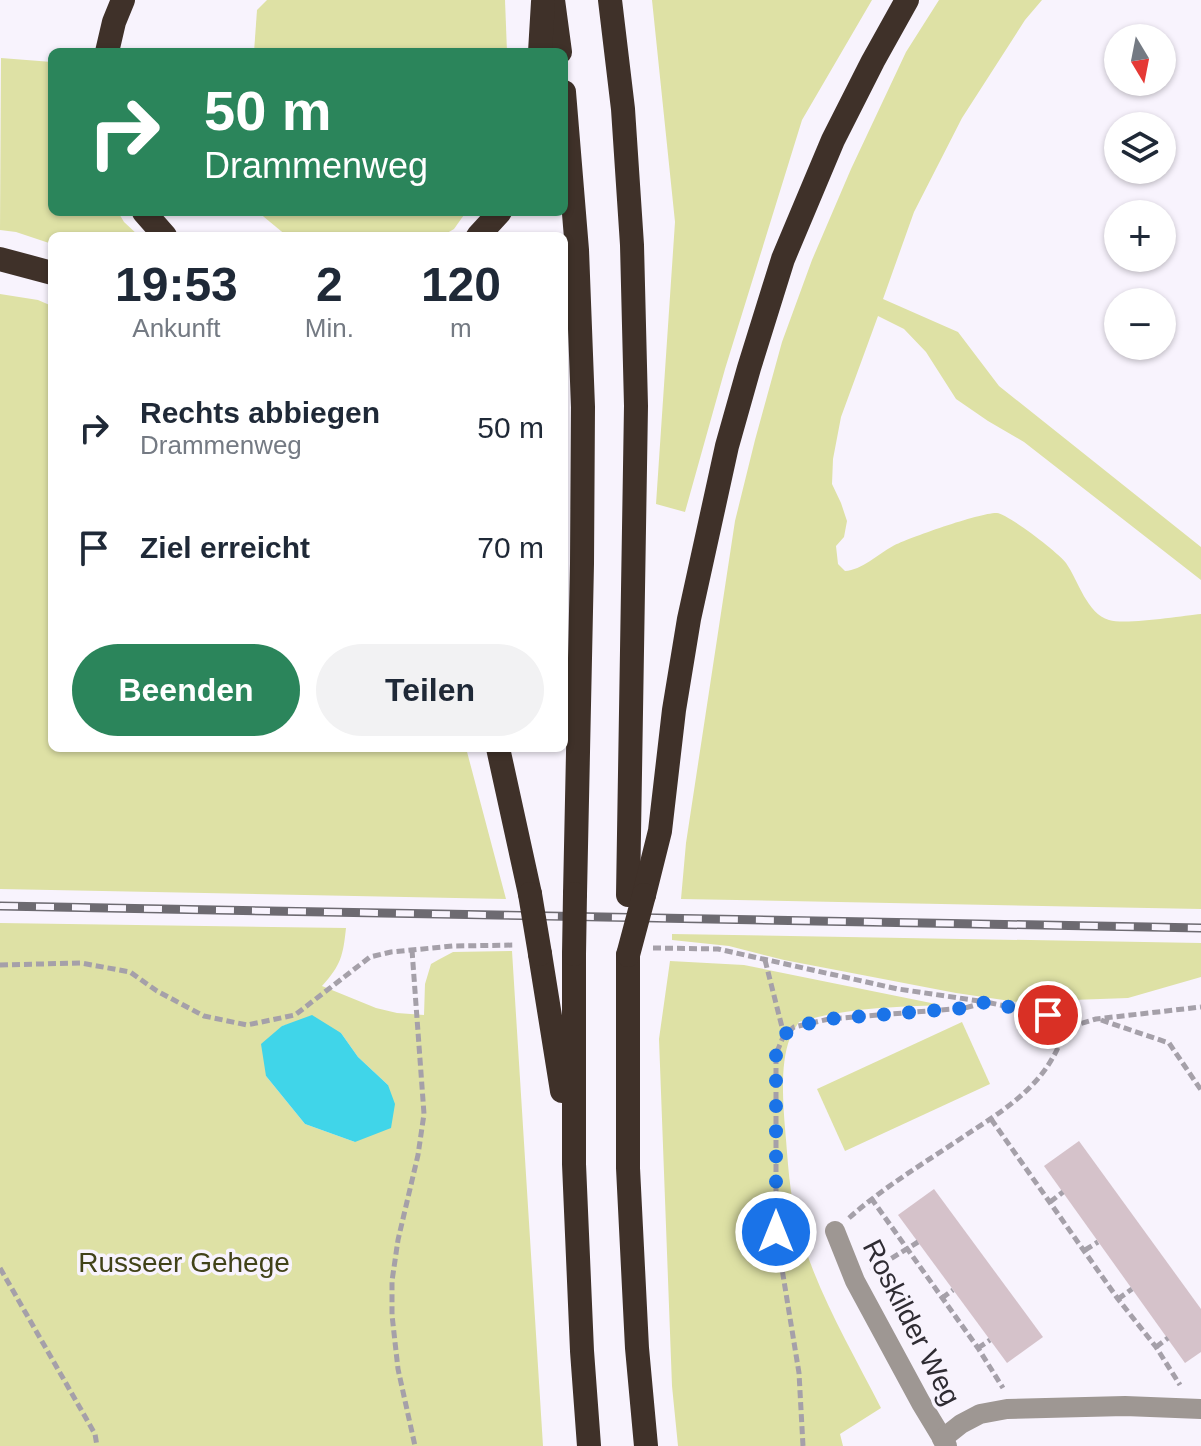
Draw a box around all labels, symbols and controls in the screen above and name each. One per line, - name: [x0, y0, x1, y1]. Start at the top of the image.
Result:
- north arrow: [1104, 24, 1176, 96]
- map controls: [1104, 24, 1176, 360]
- text: 50 m: [204, 79, 332, 142]
- icon: right: [72, 80, 176, 184]
- button: layers: [1104, 112, 1176, 184]
- text: Drammenweg: [204, 145, 428, 186]
- button: +: [1104, 200, 1176, 272]
- text: 19:53: [115, 258, 238, 311]
- text: 2: [316, 258, 343, 311]
- text: 120: [421, 258, 501, 311]
- button: −: [1104, 288, 1176, 360]
- text: Ankunft: [132, 313, 220, 343]
- text: Min.: [305, 313, 354, 343]
- text: m: [450, 313, 472, 343]
- text: Rechts abbiegen: [140, 396, 380, 429]
- icon: right: [72, 406, 116, 450]
- text: 50 m: [477, 411, 544, 444]
- text: Drammenweg: [140, 430, 302, 460]
- icon: arrive: [72, 526, 116, 570]
- text: Ziel erreicht: [140, 531, 310, 564]
- text: 70 m: [477, 531, 544, 564]
- button: Beenden: [72, 644, 300, 736]
- button: Teilen: [316, 644, 544, 736]
- pin: [1014, 981, 1082, 1049]
- icon: arrive: [1026, 993, 1070, 1037]
- position arrow: [734, 1190, 818, 1274]
- street label: Roskilder Weg: [857, 1234, 967, 1410]
- park label: Russeer Gehege: [78, 1247, 290, 1278]

